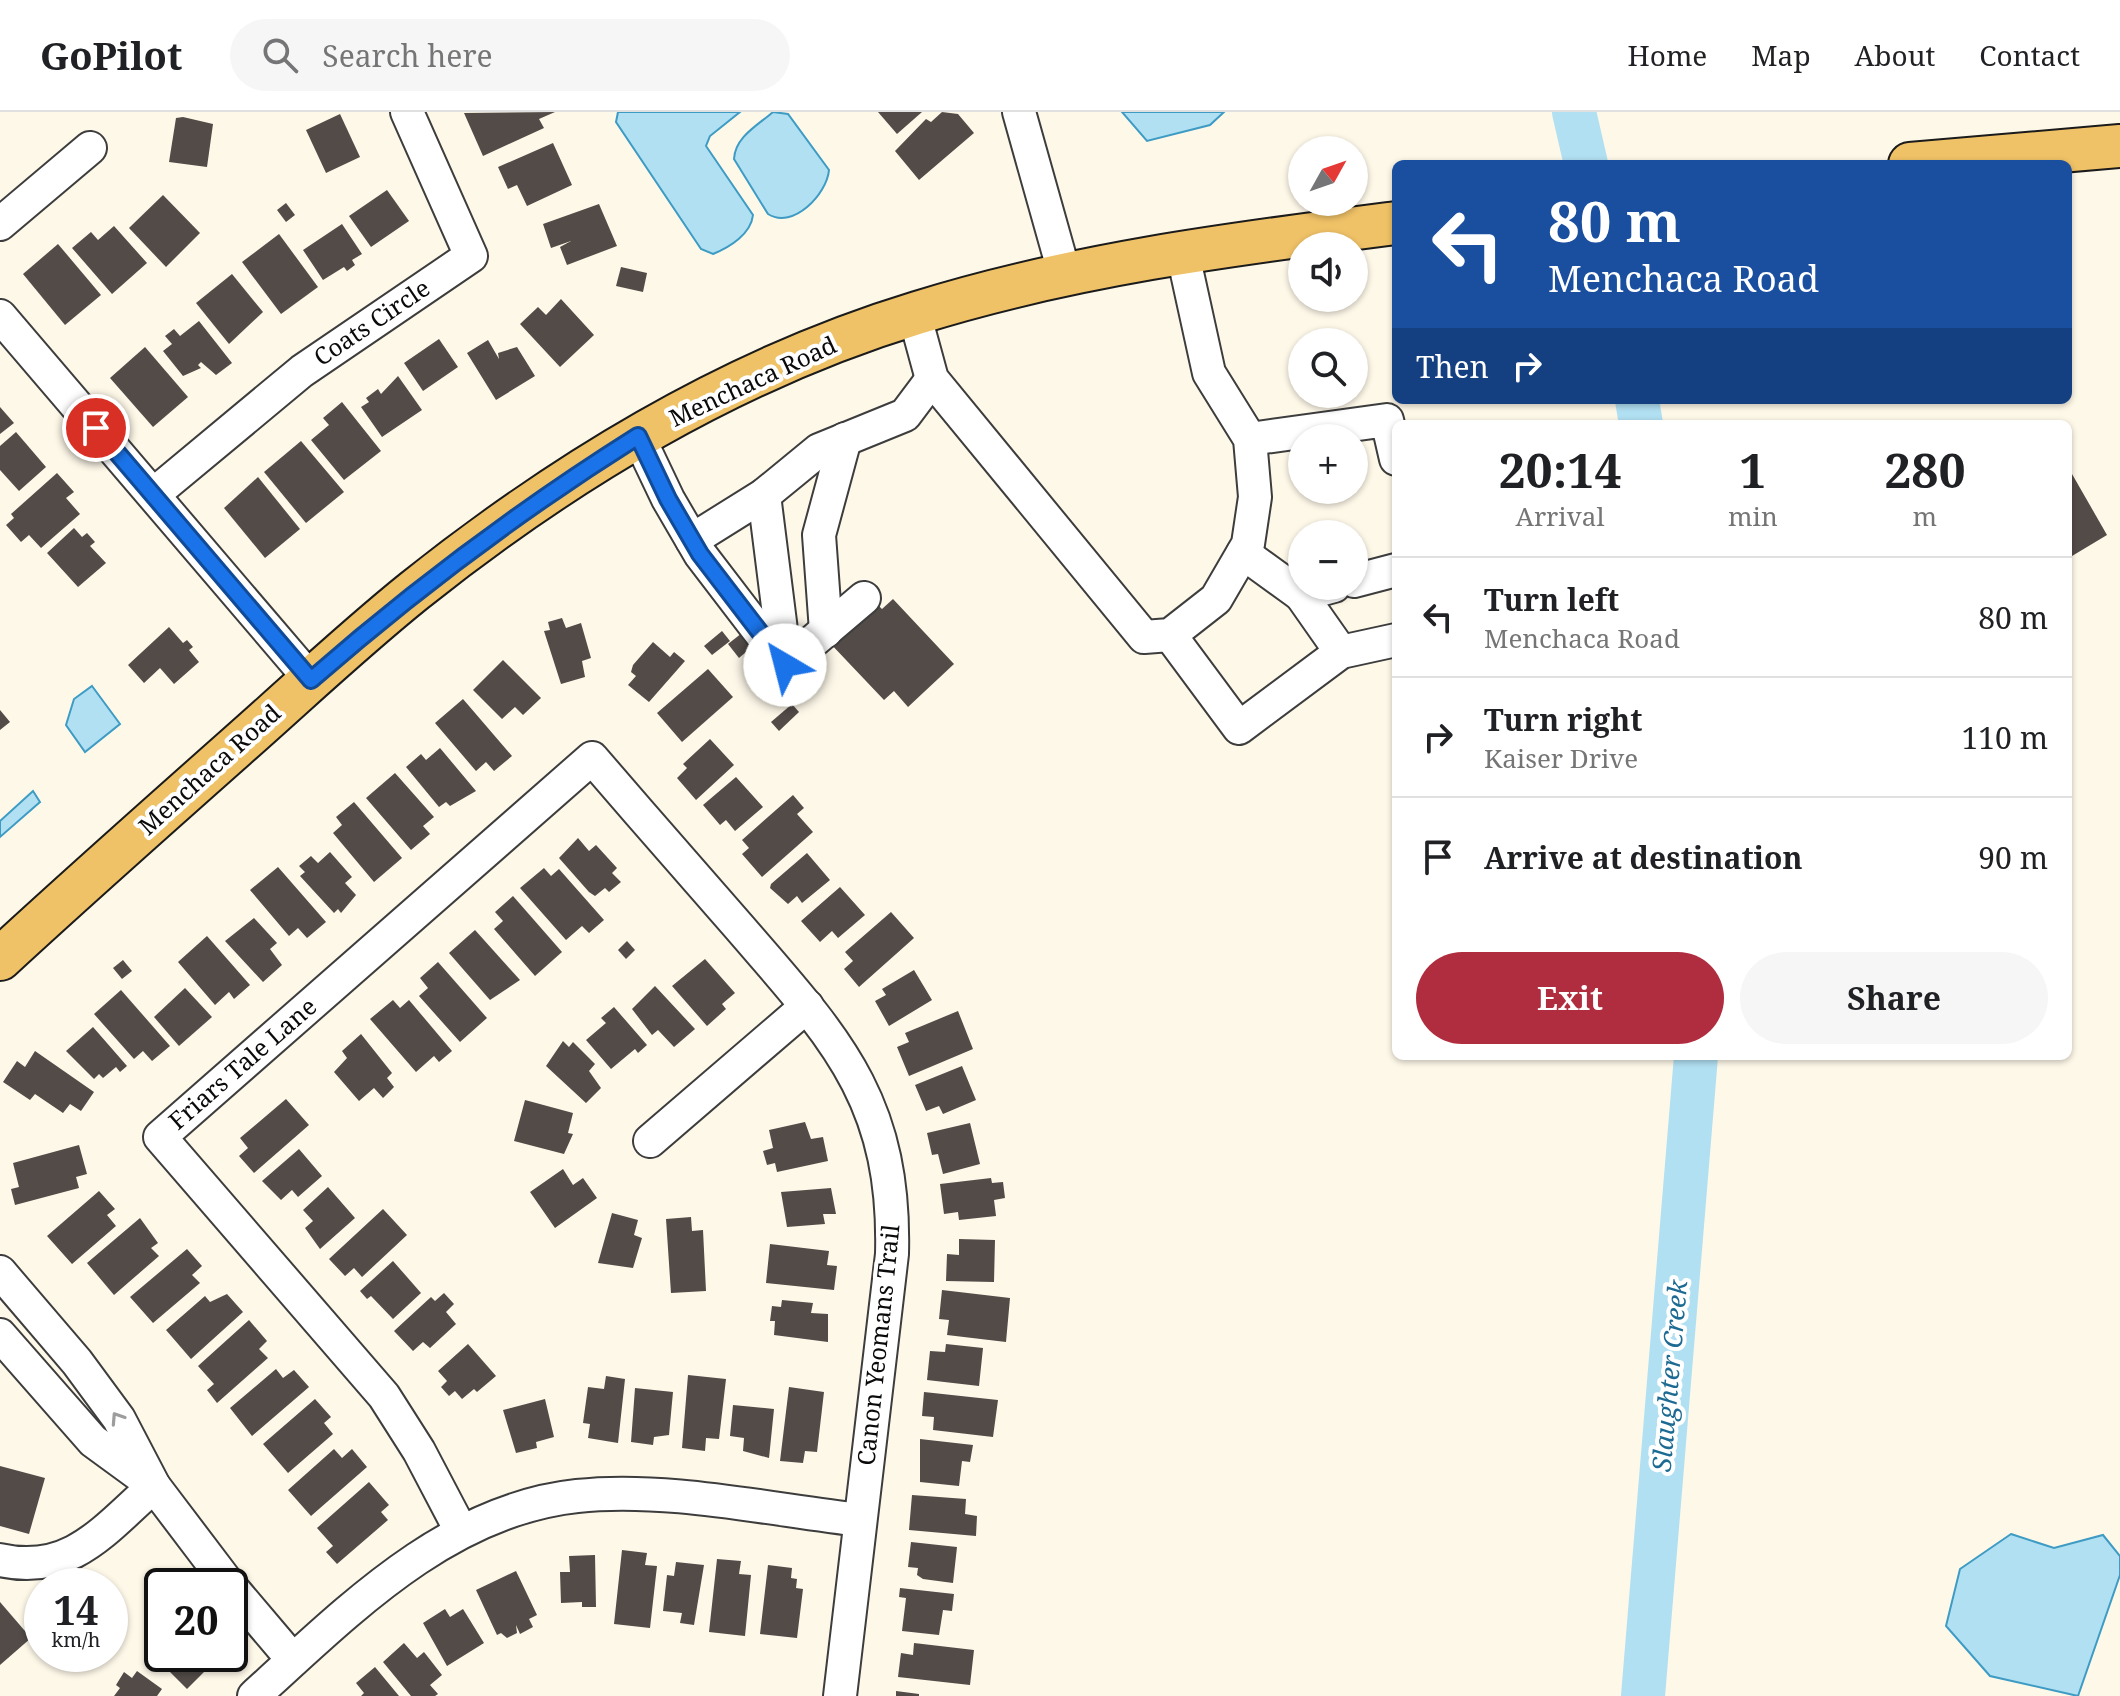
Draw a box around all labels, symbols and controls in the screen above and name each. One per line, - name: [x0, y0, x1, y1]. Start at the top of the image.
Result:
- search box: [230, 19, 790, 91]
- text: GoPilot: [40, 29, 182, 81]
- icon: search: [258, 33, 302, 77]
- text: Search here: [322, 35, 493, 76]
- text: Home: [1628, 36, 1707, 74]
- text: Map: [1751, 36, 1811, 74]
- text: About: [1855, 36, 1935, 74]
- text: Contact: [1979, 36, 2080, 74]
- north arrow: [1288, 136, 1368, 216]
- map controls: [1288, 136, 1368, 600]
- text: 80 m: [1548, 182, 1681, 258]
- icon: left: [1416, 192, 1520, 296]
- button: sound: [1288, 232, 1368, 312]
- text: Menchaca Road: [1548, 254, 1819, 303]
- street label: Coats Circle: [307, 271, 436, 373]
- street label: Menchaca Road: [663, 327, 842, 434]
- button: search: [1288, 328, 1368, 408]
- icon: right: [1505, 344, 1549, 388]
- text: Then: [1416, 346, 1489, 387]
- pin: [62, 394, 130, 462]
- icon: arrive: [74, 406, 118, 450]
- button: +: [1288, 424, 1368, 504]
- text: 20:14: [1498, 437, 1622, 502]
- text: 1: [1739, 437, 1766, 502]
- text: 280: [1884, 437, 1966, 502]
- text: Arrival: [1516, 498, 1604, 534]
- text: min: [1728, 498, 1778, 534]
- text: m: [1913, 498, 1937, 534]
- button: −: [1288, 520, 1368, 600]
- text: Turn left: [1484, 579, 1619, 620]
- icon: left: [1416, 595, 1460, 639]
- text: 80 m: [1978, 597, 2048, 638]
- text: Menchaca Road: [1484, 620, 1680, 656]
- position arrow: [743, 623, 827, 707]
- street label: Menchaca Road: [131, 696, 287, 842]
- text: Turn right: [1484, 699, 1642, 740]
- icon: right: [1416, 715, 1460, 759]
- text: 110 m: [1962, 717, 2048, 758]
- text: Kaiser Drive: [1484, 740, 1638, 776]
- icon: arrive: [1416, 835, 1460, 879]
- text: Arrive at destination: [1484, 837, 1803, 878]
- text: 90 m: [1978, 837, 2048, 878]
- button: Exit: [1416, 952, 1724, 1044]
- button: Share: [1740, 952, 2048, 1044]
- street label: Friars Tale Lane: [161, 989, 323, 1136]
- street label: Canon Yeomans Trail: [848, 1222, 907, 1467]
- water label: Slaughter Creek: [1643, 1277, 1695, 1473]
- one-way arrow: [111, 1412, 126, 1426]
- speed limit sign: 20: [144, 1568, 248, 1672]
- text: 14: [53, 1582, 99, 1637]
- text: km/h: [51, 1626, 101, 1653]

